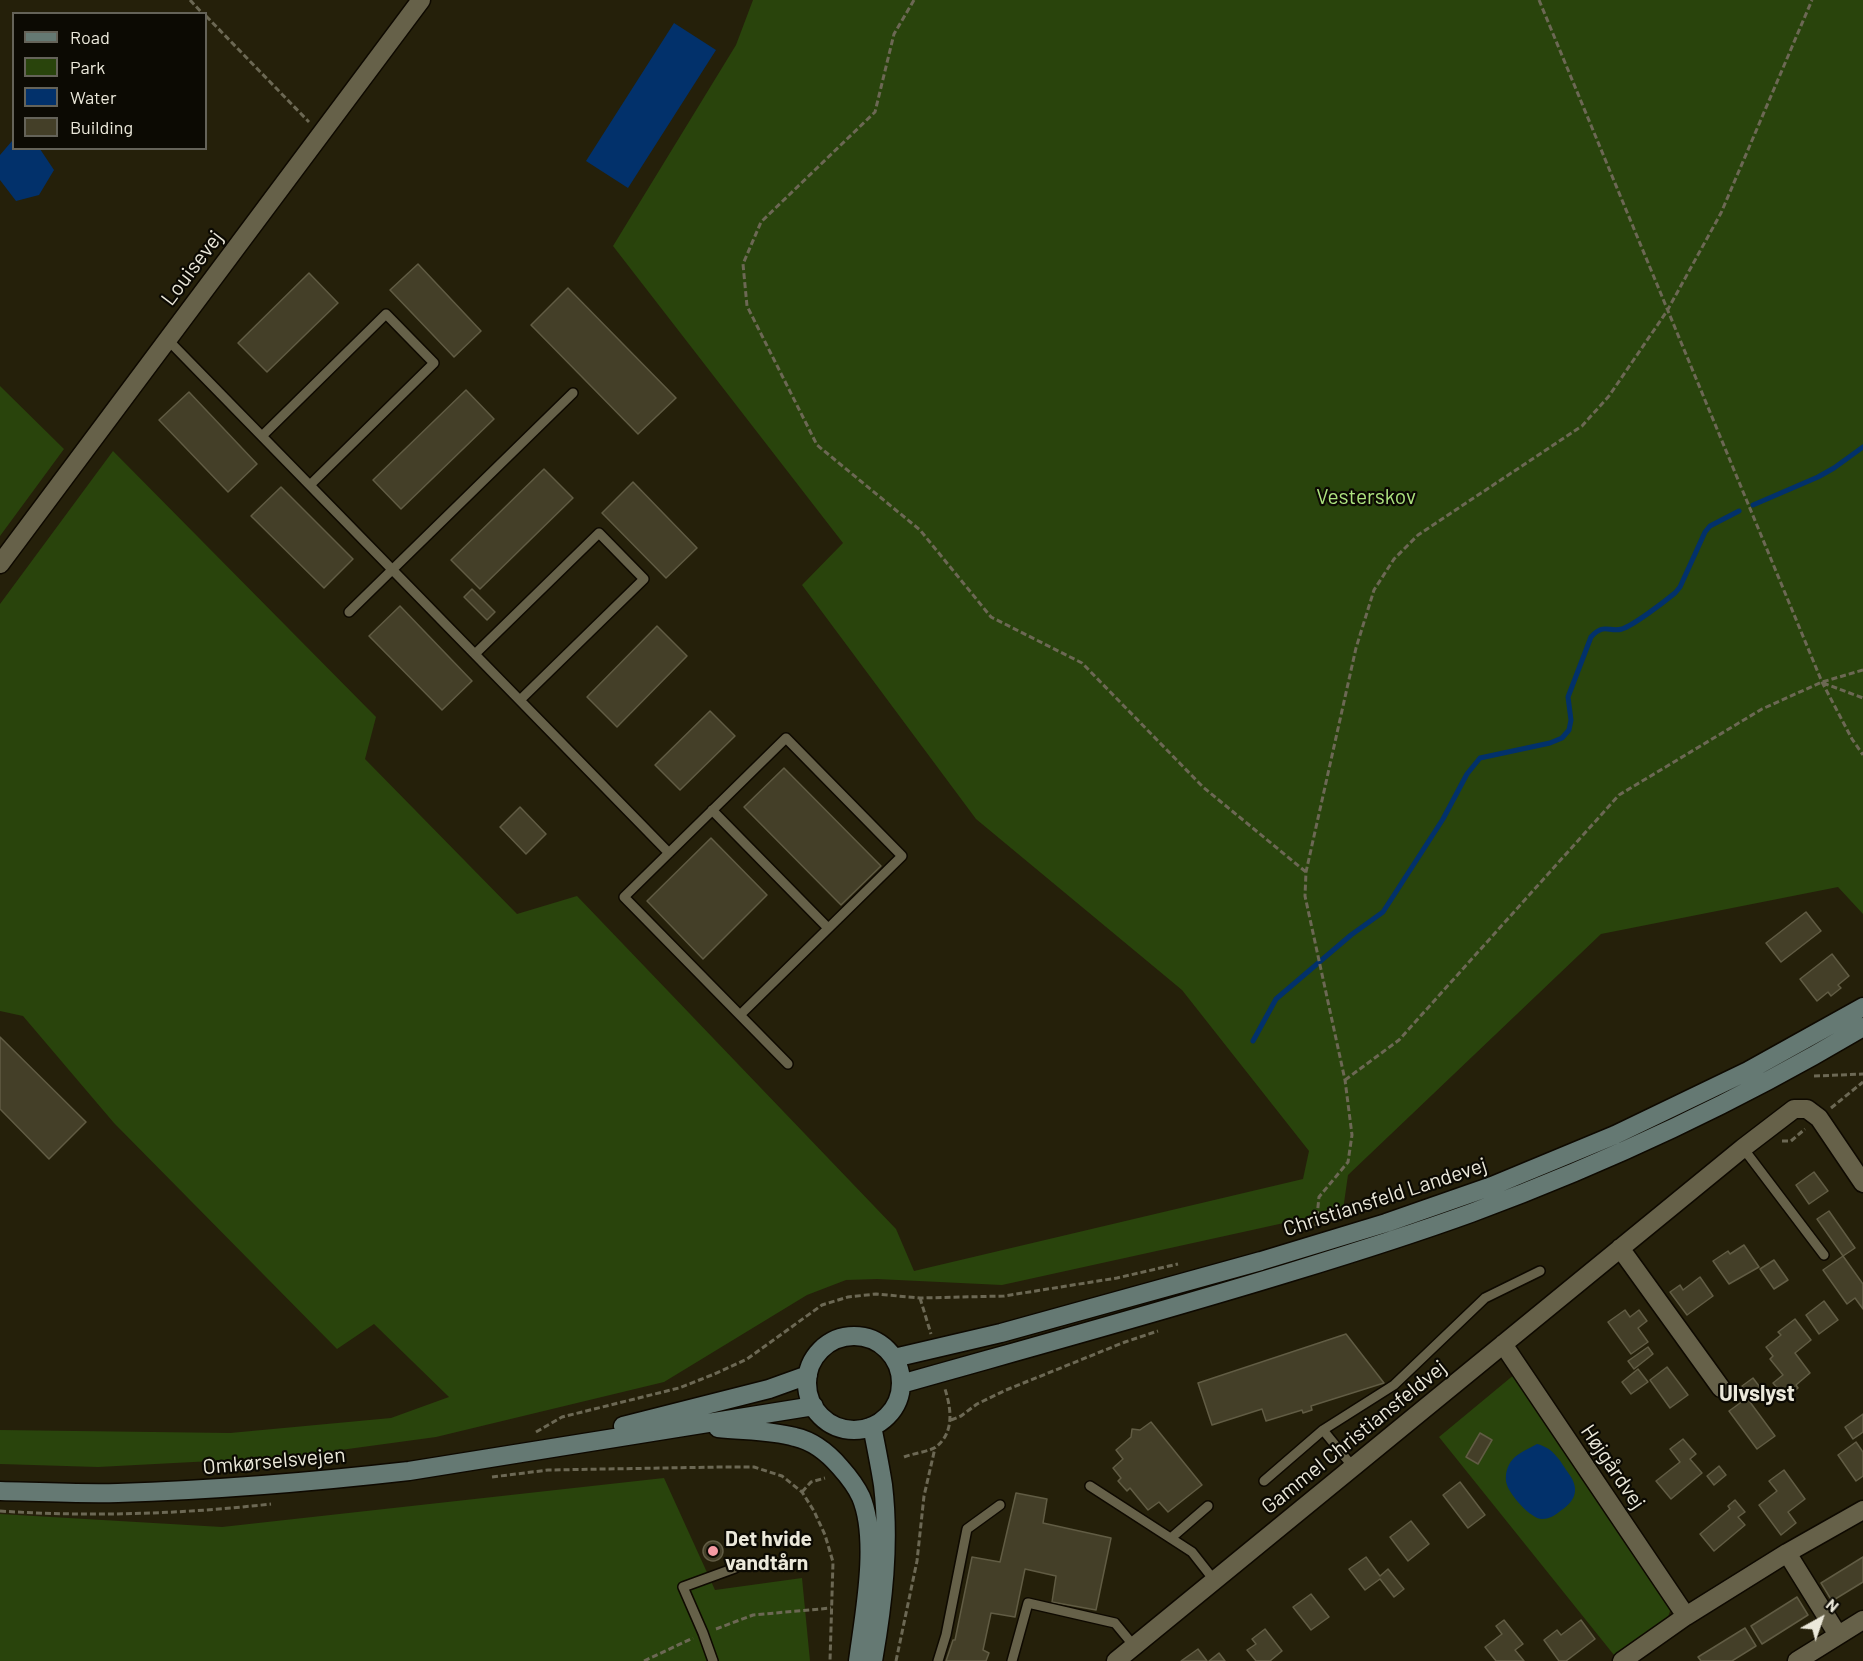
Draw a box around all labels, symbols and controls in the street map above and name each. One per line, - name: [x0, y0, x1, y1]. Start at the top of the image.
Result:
- legend: [12, 12, 207, 150]
- text: Road: [70, 26, 110, 48]
- text: Park: [70, 56, 105, 78]
- text: Water: [70, 86, 117, 108]
- text: Building: [70, 116, 133, 138]
- street label: Louisevej: [156, 226, 228, 310]
- park label: Vesterskov: [1316, 484, 1416, 510]
- street label: Christiansfeld Landevej: [1280, 1152, 1490, 1242]
- street label: Gammel Christiansfeldvej: [1257, 1355, 1451, 1519]
- district label: Ulvslyst: [1719, 1381, 1795, 1407]
- street label: Højgårdvej: [1575, 1420, 1651, 1514]
- street label: Omkørselsvejen: [202, 1442, 346, 1480]
- place label: Det hvide vandtårn: [725, 1526, 812, 1576]
- marker: Det hvide vandtårn: [706, 1544, 720, 1558]
- north arrow: [1791, 1589, 1851, 1649]
- text: N: [1823, 1594, 1843, 1616]

